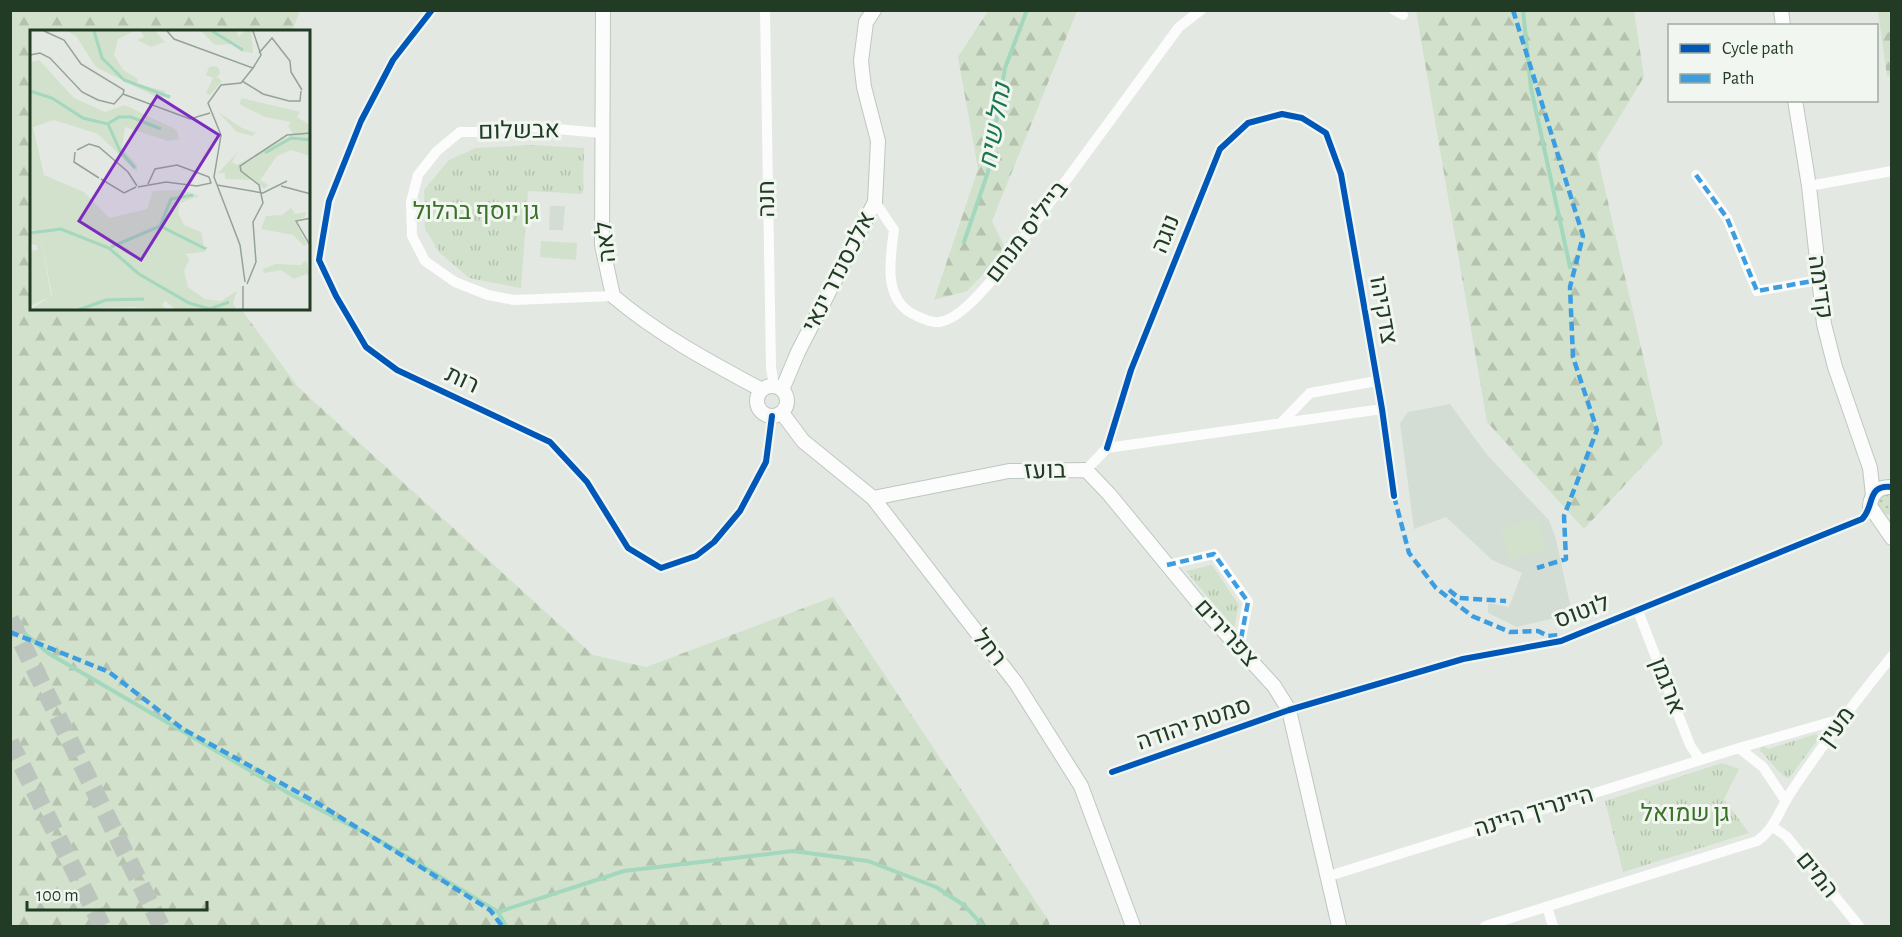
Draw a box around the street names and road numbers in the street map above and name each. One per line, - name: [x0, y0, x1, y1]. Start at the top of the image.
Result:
- street label: אבשלום: [478, 118, 560, 144]
- street label: בייליס מנחם: [981, 177, 1073, 287]
- street label: חנה: [755, 180, 779, 218]
- street label: אלכסנדר ינאי: [798, 208, 880, 336]
- street label: נוגה: [1148, 211, 1184, 257]
- street label: לאה: [592, 220, 620, 264]
- street label: קדימה: [1804, 254, 1836, 320]
- street label: צדקיהו: [1365, 274, 1401, 346]
- street label: רות: [442, 362, 482, 398]
- street label: בועז: [1024, 459, 1067, 483]
- street label: לוטוס: [1551, 591, 1613, 633]
- street label: צפרירים: [1190, 595, 1262, 671]
- street label: רחל: [968, 625, 1010, 671]
- street label: ארגמן: [1645, 654, 1689, 718]
- street label: סמטת יהודה: [1134, 693, 1254, 755]
- street label: מעין: [1815, 702, 1859, 752]
- street label: היינריך היינה: [1471, 782, 1597, 842]
- street label: המים: [1791, 847, 1843, 903]

